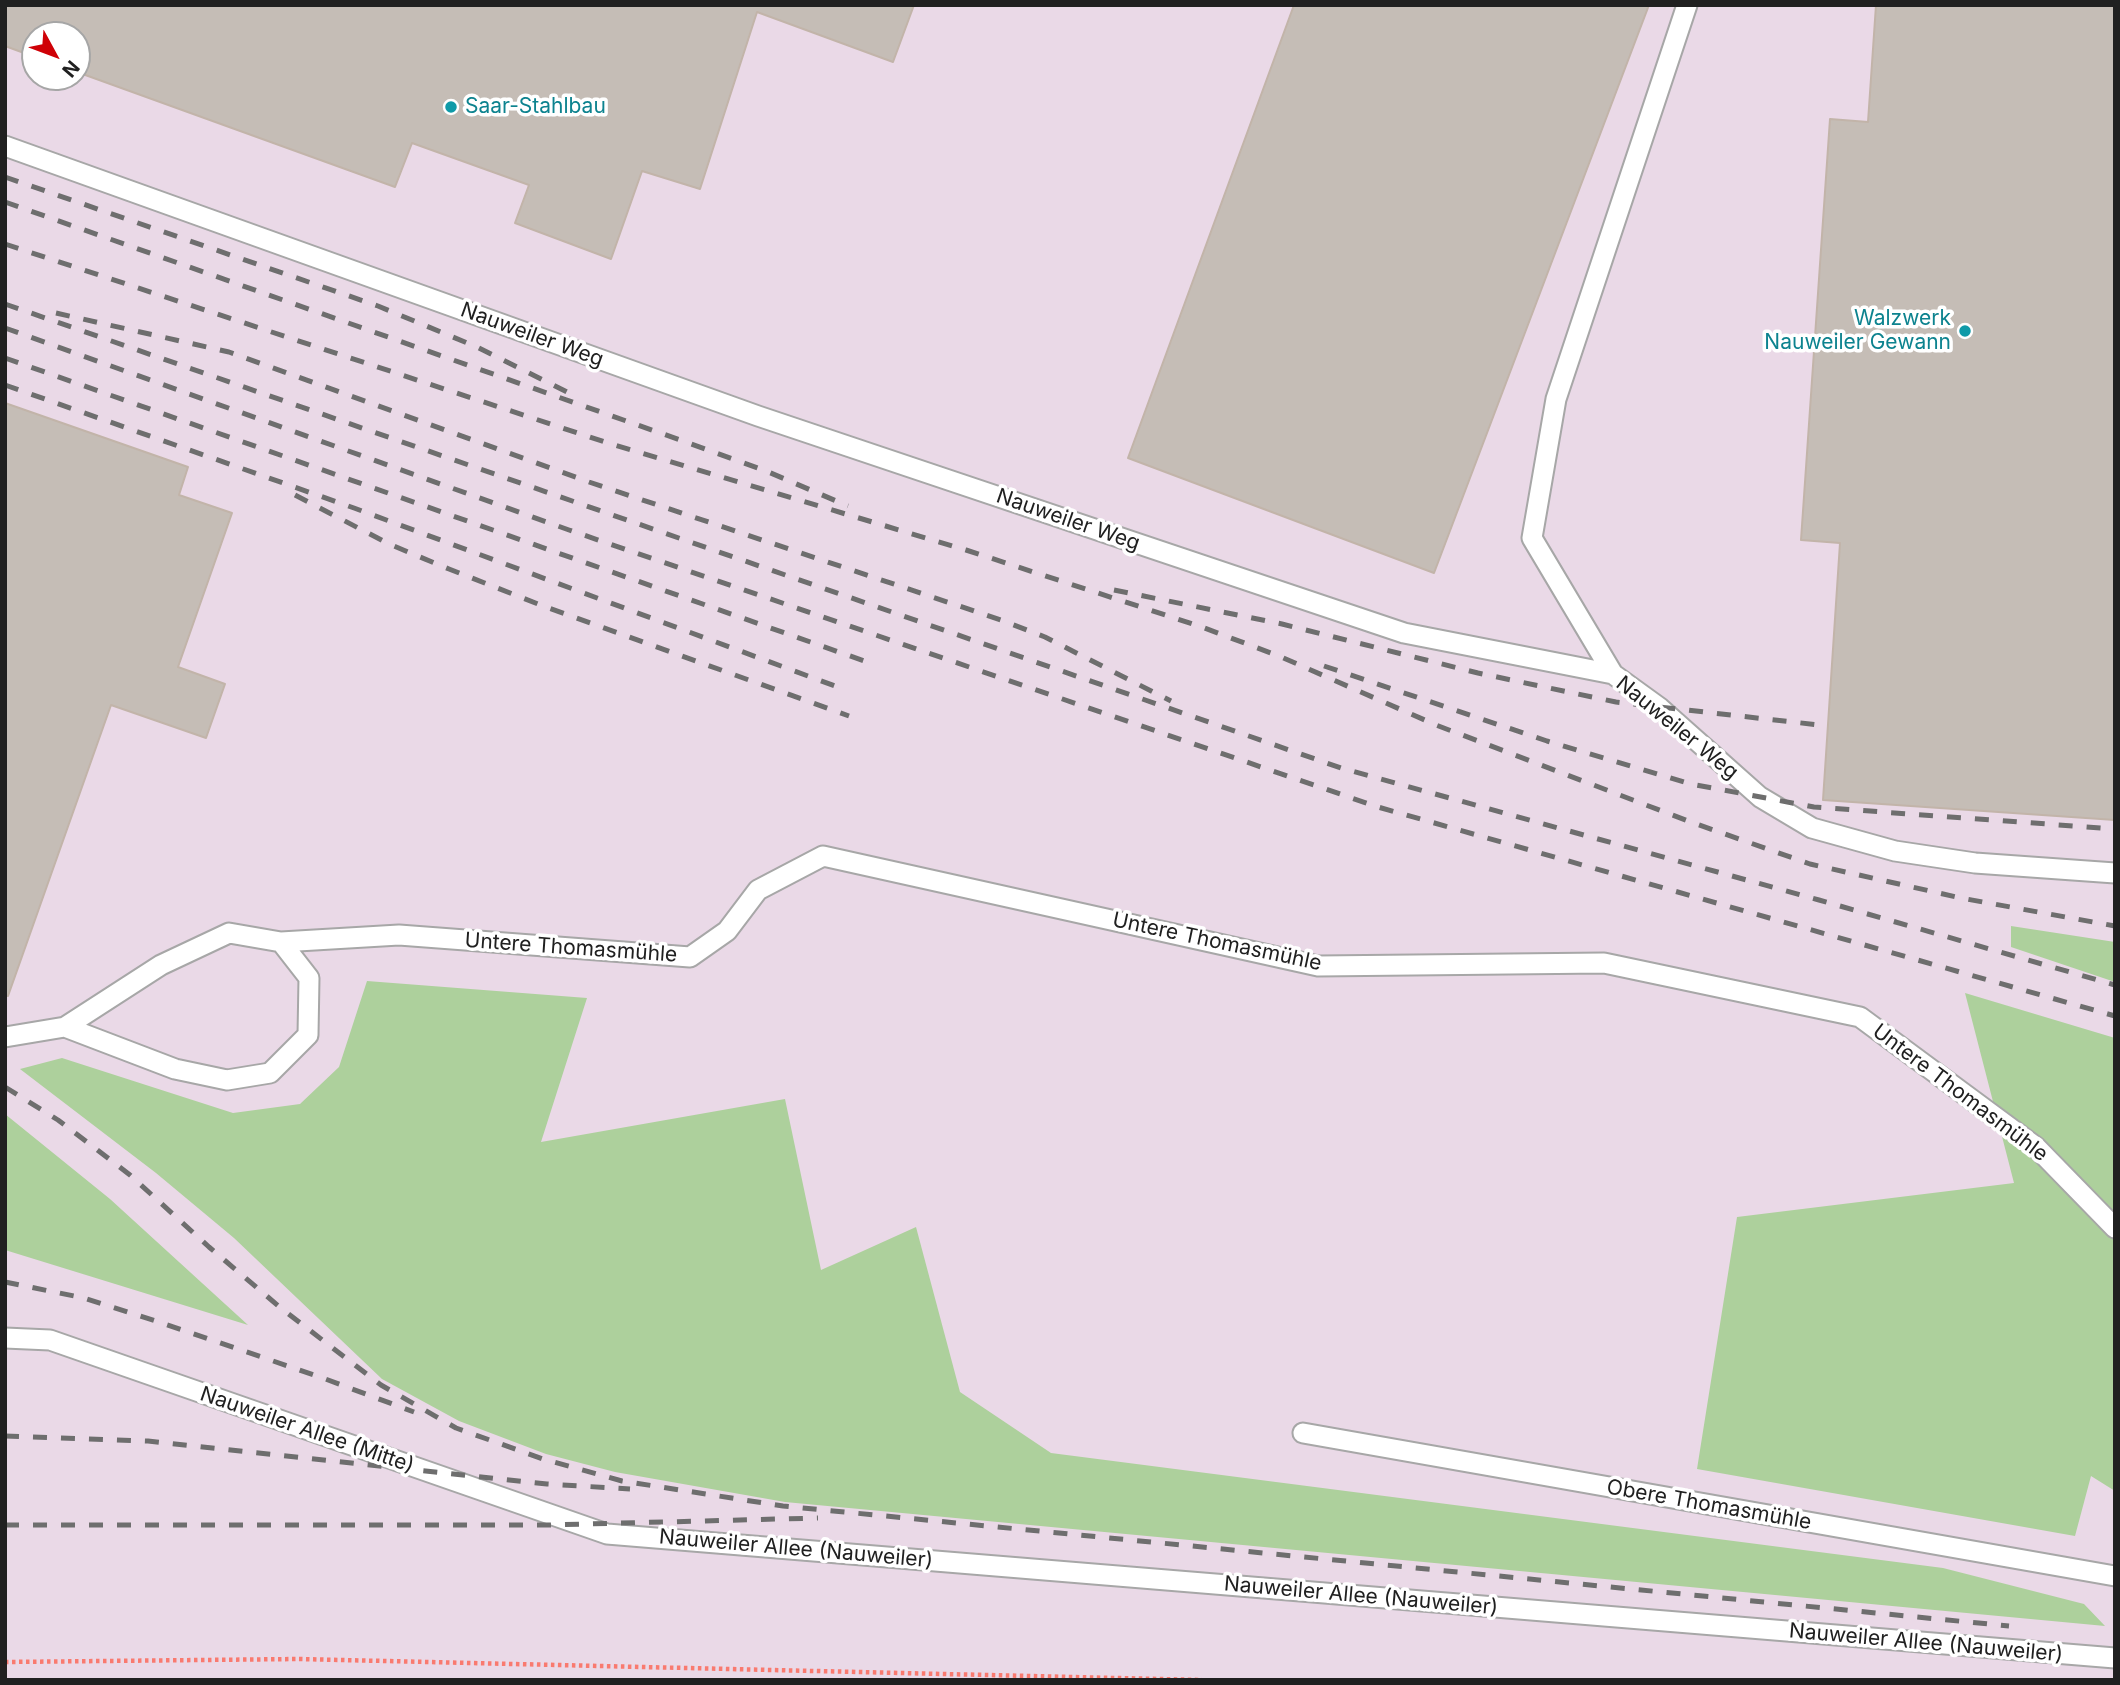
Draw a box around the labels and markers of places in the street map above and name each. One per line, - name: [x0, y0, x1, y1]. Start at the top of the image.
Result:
- place label: Saar-Stahlbau: [465, 94, 606, 120]
- marker: Saar-Stahlbau: [443, 99, 459, 115]
- place label: Walzwerk Nauweiler Gewann: [1764, 306, 1951, 356]
- marker: Walzwerk Nauweiler Gewann: [1957, 323, 1973, 339]

